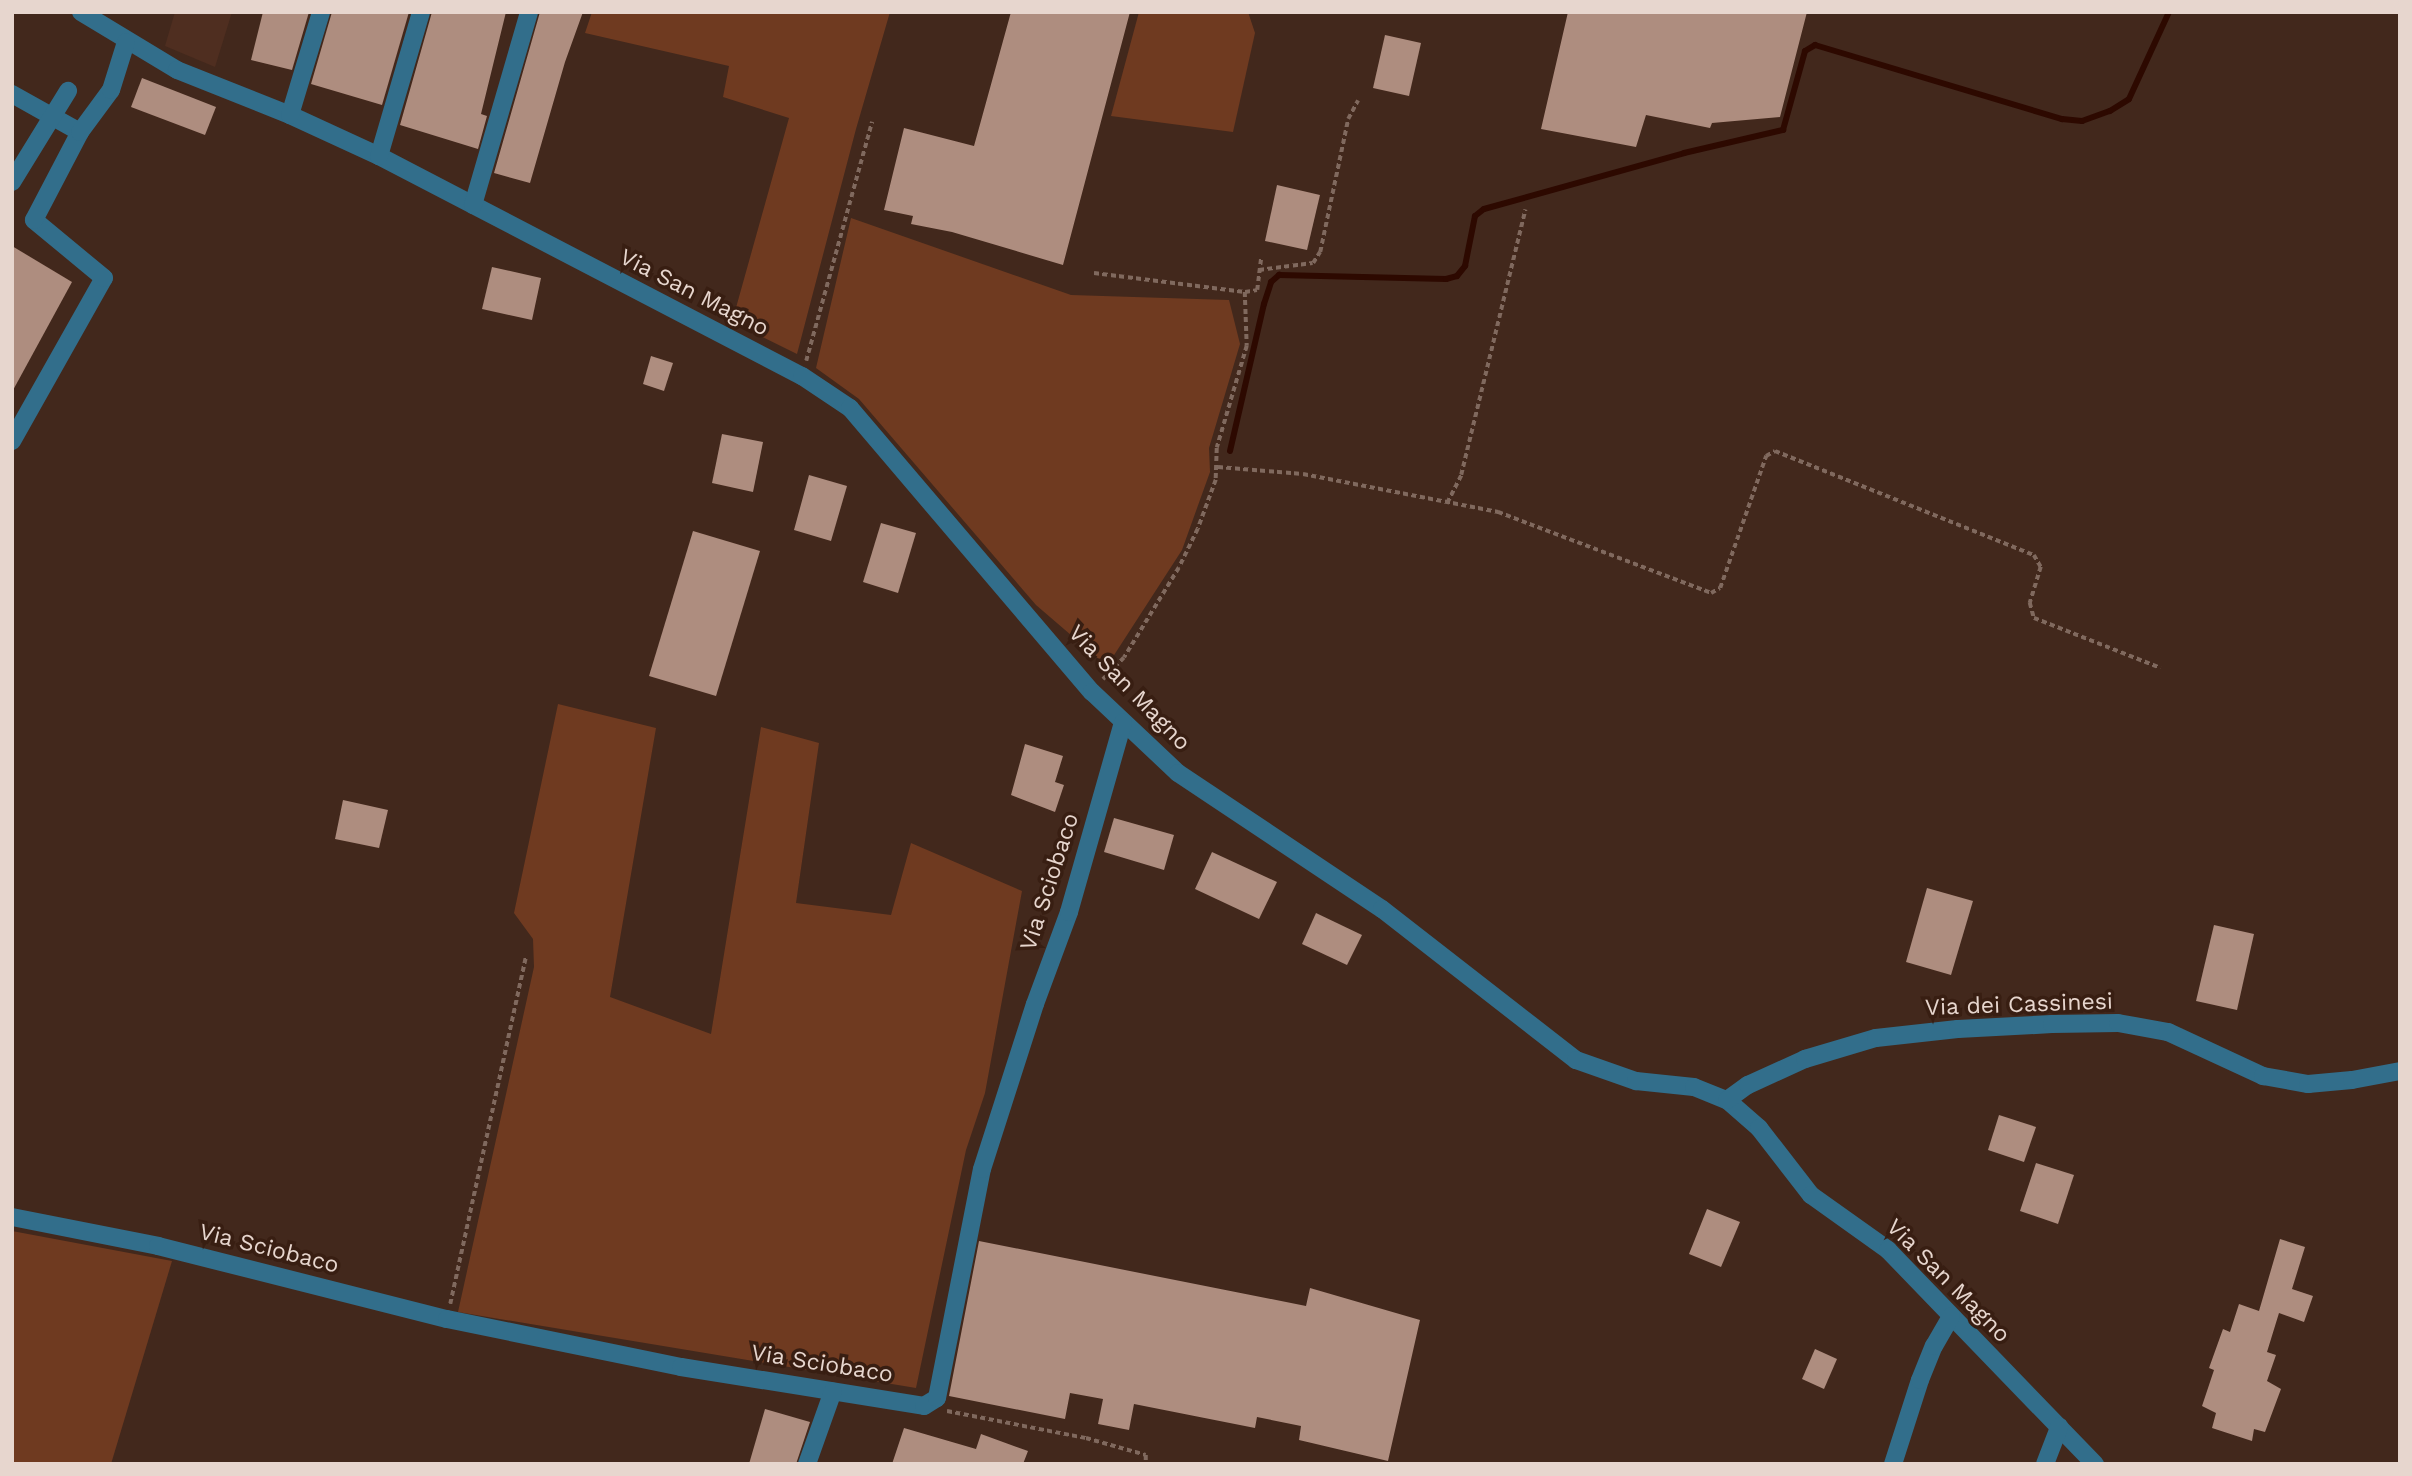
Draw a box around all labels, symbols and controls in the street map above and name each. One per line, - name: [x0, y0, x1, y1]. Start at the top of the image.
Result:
- street label: Via San Magno: [615, 243, 773, 343]
- street label: Via San Magno: [1062, 619, 1196, 757]
- street label: Via Sciobaco: [1015, 809, 1085, 955]
- street label: Via dei Cassinesi: [1924, 988, 2114, 1022]
- street label: Via San Magno: [1880, 1213, 2016, 1349]
- street label: Via Sciobaco: [196, 1218, 342, 1280]
- street label: Via Sciobaco: [749, 1339, 895, 1389]

